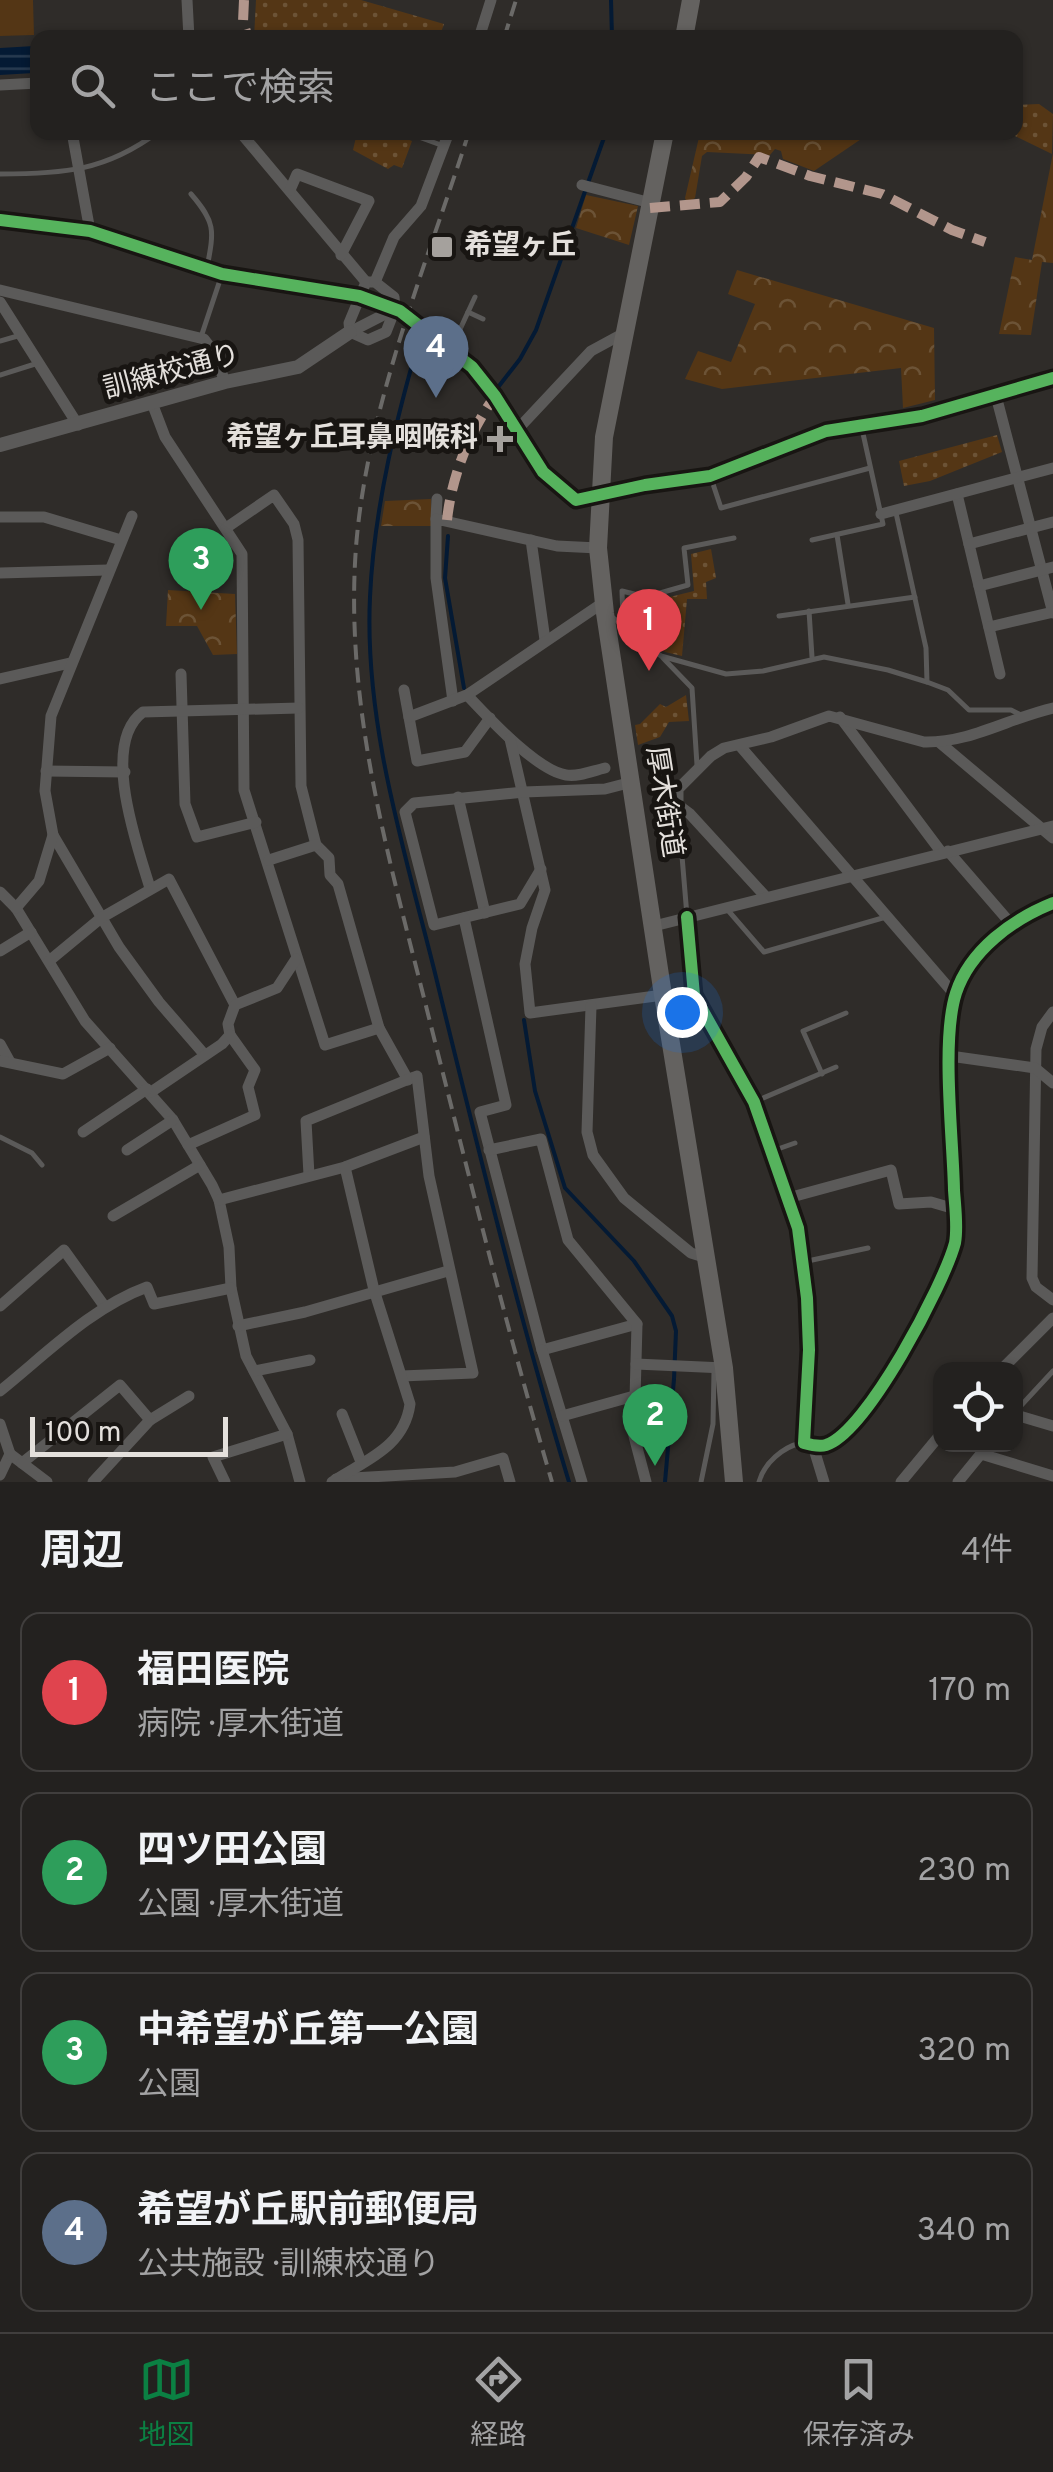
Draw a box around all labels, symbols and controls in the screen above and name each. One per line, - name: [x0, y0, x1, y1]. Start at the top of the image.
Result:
- search box: [30, 30, 1023, 140]
- icon: search: [65, 58, 120, 113]
- text: ここで検索: [145, 66, 335, 115]
- place label: 希望ヶ丘: [464, 229, 576, 265]
- marker: 希望ヶ丘: [429, 234, 455, 260]
- pin: 4: [404, 316, 468, 398]
- street label: 訓練校通り: [100, 337, 244, 409]
- place label: 希望ヶ丘耳鼻咽喉科: [226, 421, 478, 457]
- marker: 希望ヶ丘耳鼻咽喉科: [487, 426, 513, 452]
- pin: 3: [168, 528, 234, 610]
- pin: 1: [616, 588, 682, 671]
- street label: 厚木街道: [636, 744, 690, 860]
- your location: [657, 987, 708, 1038]
- map controls: [933, 1362, 1023, 1452]
- button: locate: [933, 1362, 1023, 1452]
- pin: 2: [622, 1384, 688, 1466]
- scale bar: [30, 1412, 228, 1456]
- text: 100 m: [45, 1416, 121, 1452]
- text: 周辺: [40, 1527, 124, 1580]
- text: 4件: [961, 1532, 1013, 1572]
- text: 福田医院: [137, 1648, 289, 1697]
- text: 1: [68, 1672, 81, 1712]
- text: 170 m: [928, 1672, 1011, 1712]
- text: 病院 · 厚木街道: [137, 1706, 344, 1746]
- text: 四ツ田公園: [137, 1828, 327, 1877]
- text: 2: [65, 1852, 84, 1892]
- text: 230 m: [917, 1852, 1011, 1892]
- text: 公園 · 厚木街道: [137, 1886, 344, 1926]
- text: 中希望が丘第一公園: [137, 2008, 479, 2057]
- text: 3: [65, 2032, 84, 2072]
- text: 320 m: [918, 2032, 1011, 2072]
- text: 公園: [137, 2066, 201, 2106]
- text: 希望が丘駅前郵便局: [137, 2188, 479, 2237]
- text: 4: [64, 2212, 85, 2252]
- text: 340 m: [917, 2212, 1011, 2252]
- text: 公共施設 · 訓練校通り: [137, 2246, 440, 2286]
- tab: 地図: [138, 2352, 194, 2455]
- tab: 経路: [470, 2352, 527, 2455]
- tab: 保存済み: [803, 2352, 915, 2455]

